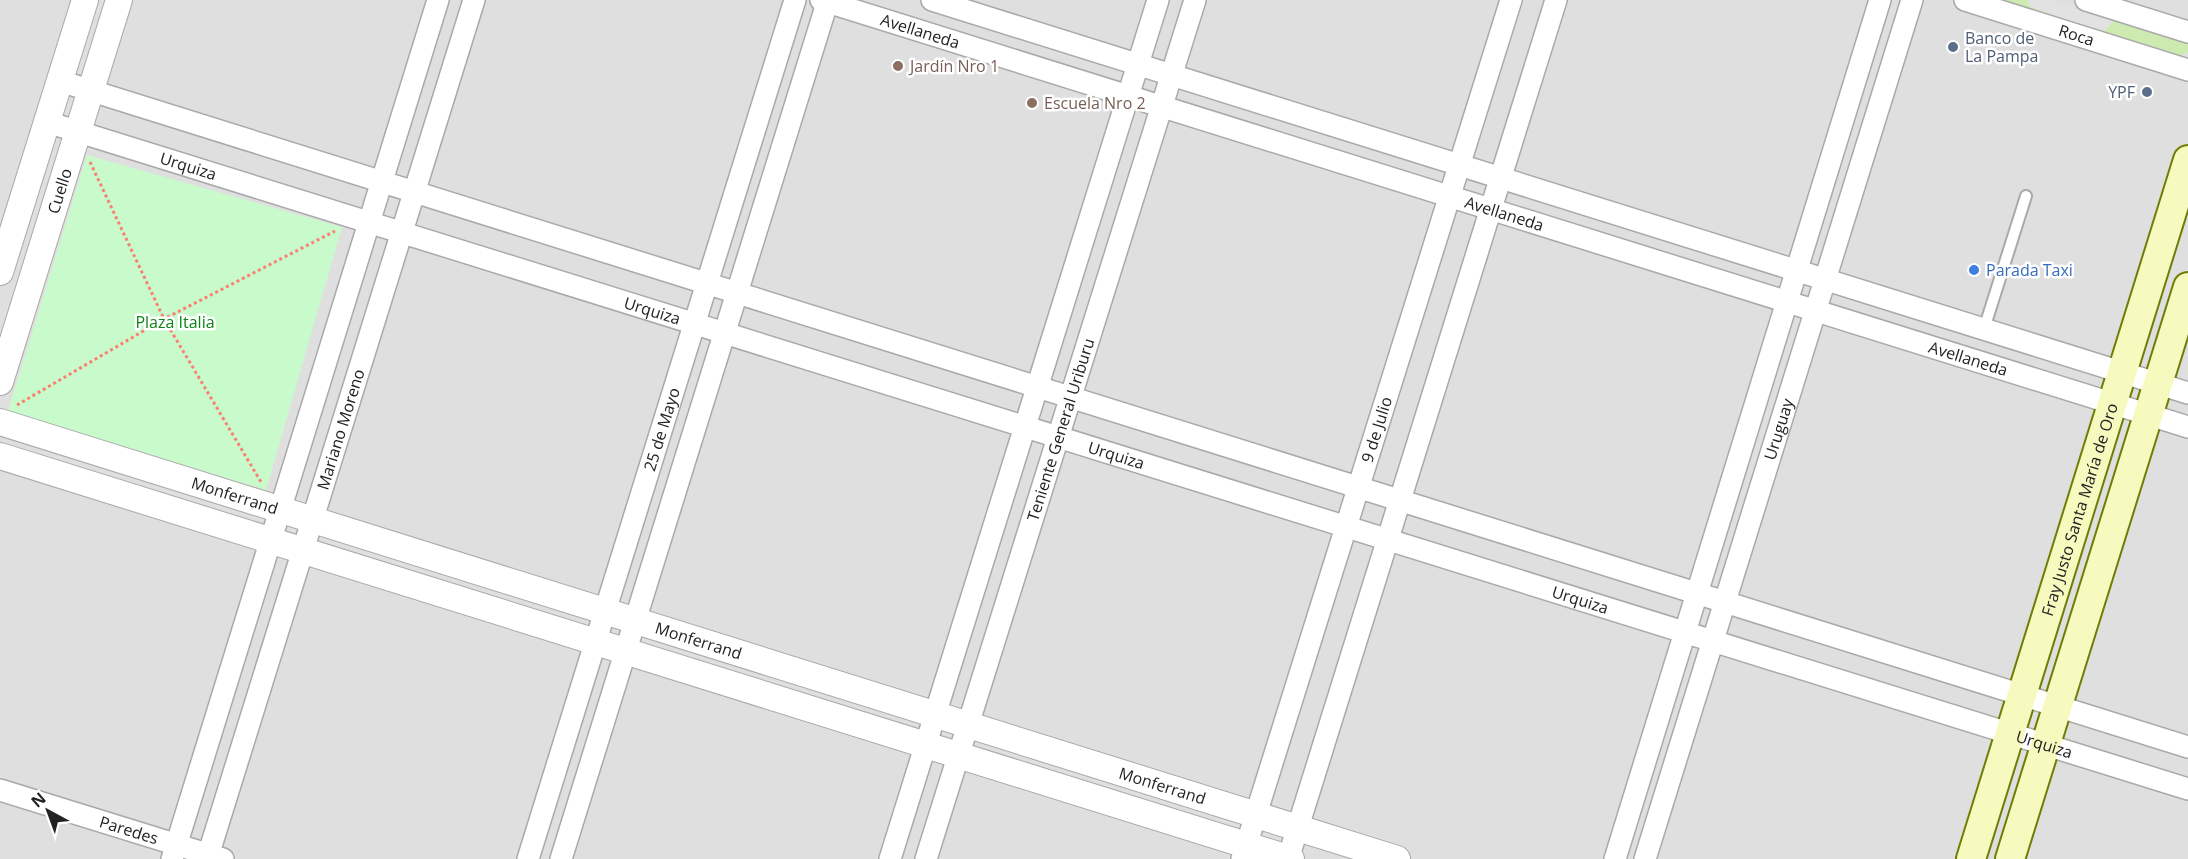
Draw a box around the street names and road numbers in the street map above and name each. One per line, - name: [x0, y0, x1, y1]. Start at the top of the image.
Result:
- street label: Avellaneda: [878, 8, 962, 54]
- street label: Roca: [2056, 19, 2097, 51]
- street label: Urquiza: [157, 147, 219, 185]
- street label: Cuello: [42, 166, 77, 217]
- street label: Avellaneda: [1462, 191, 1547, 236]
- street label: Urquiza: [621, 291, 683, 330]
- street label: Teniente General Uriburu: [1022, 335, 1099, 524]
- street label: Avellaneda: [1926, 336, 2011, 381]
- street label: Mariano Moreno: [311, 366, 370, 492]
- street label: 25 de Mayo: [638, 385, 685, 474]
- street label: 9 de Julio: [1356, 394, 1397, 465]
- street label: Uruguay: [1759, 395, 1799, 463]
- street label: Fray Justo Santa María de Oro: [2036, 400, 2123, 619]
- street label: Urquiza: [1085, 436, 1147, 474]
- street label: Monferrand: [189, 472, 281, 519]
- street label: Urquiza: [1549, 581, 1611, 619]
- street label: Monferrand: [652, 617, 745, 664]
- street label: Urquiza: [2013, 725, 2075, 763]
- street label: Monferrand: [1116, 762, 1209, 810]
- street label: Paredes: [97, 810, 161, 849]

